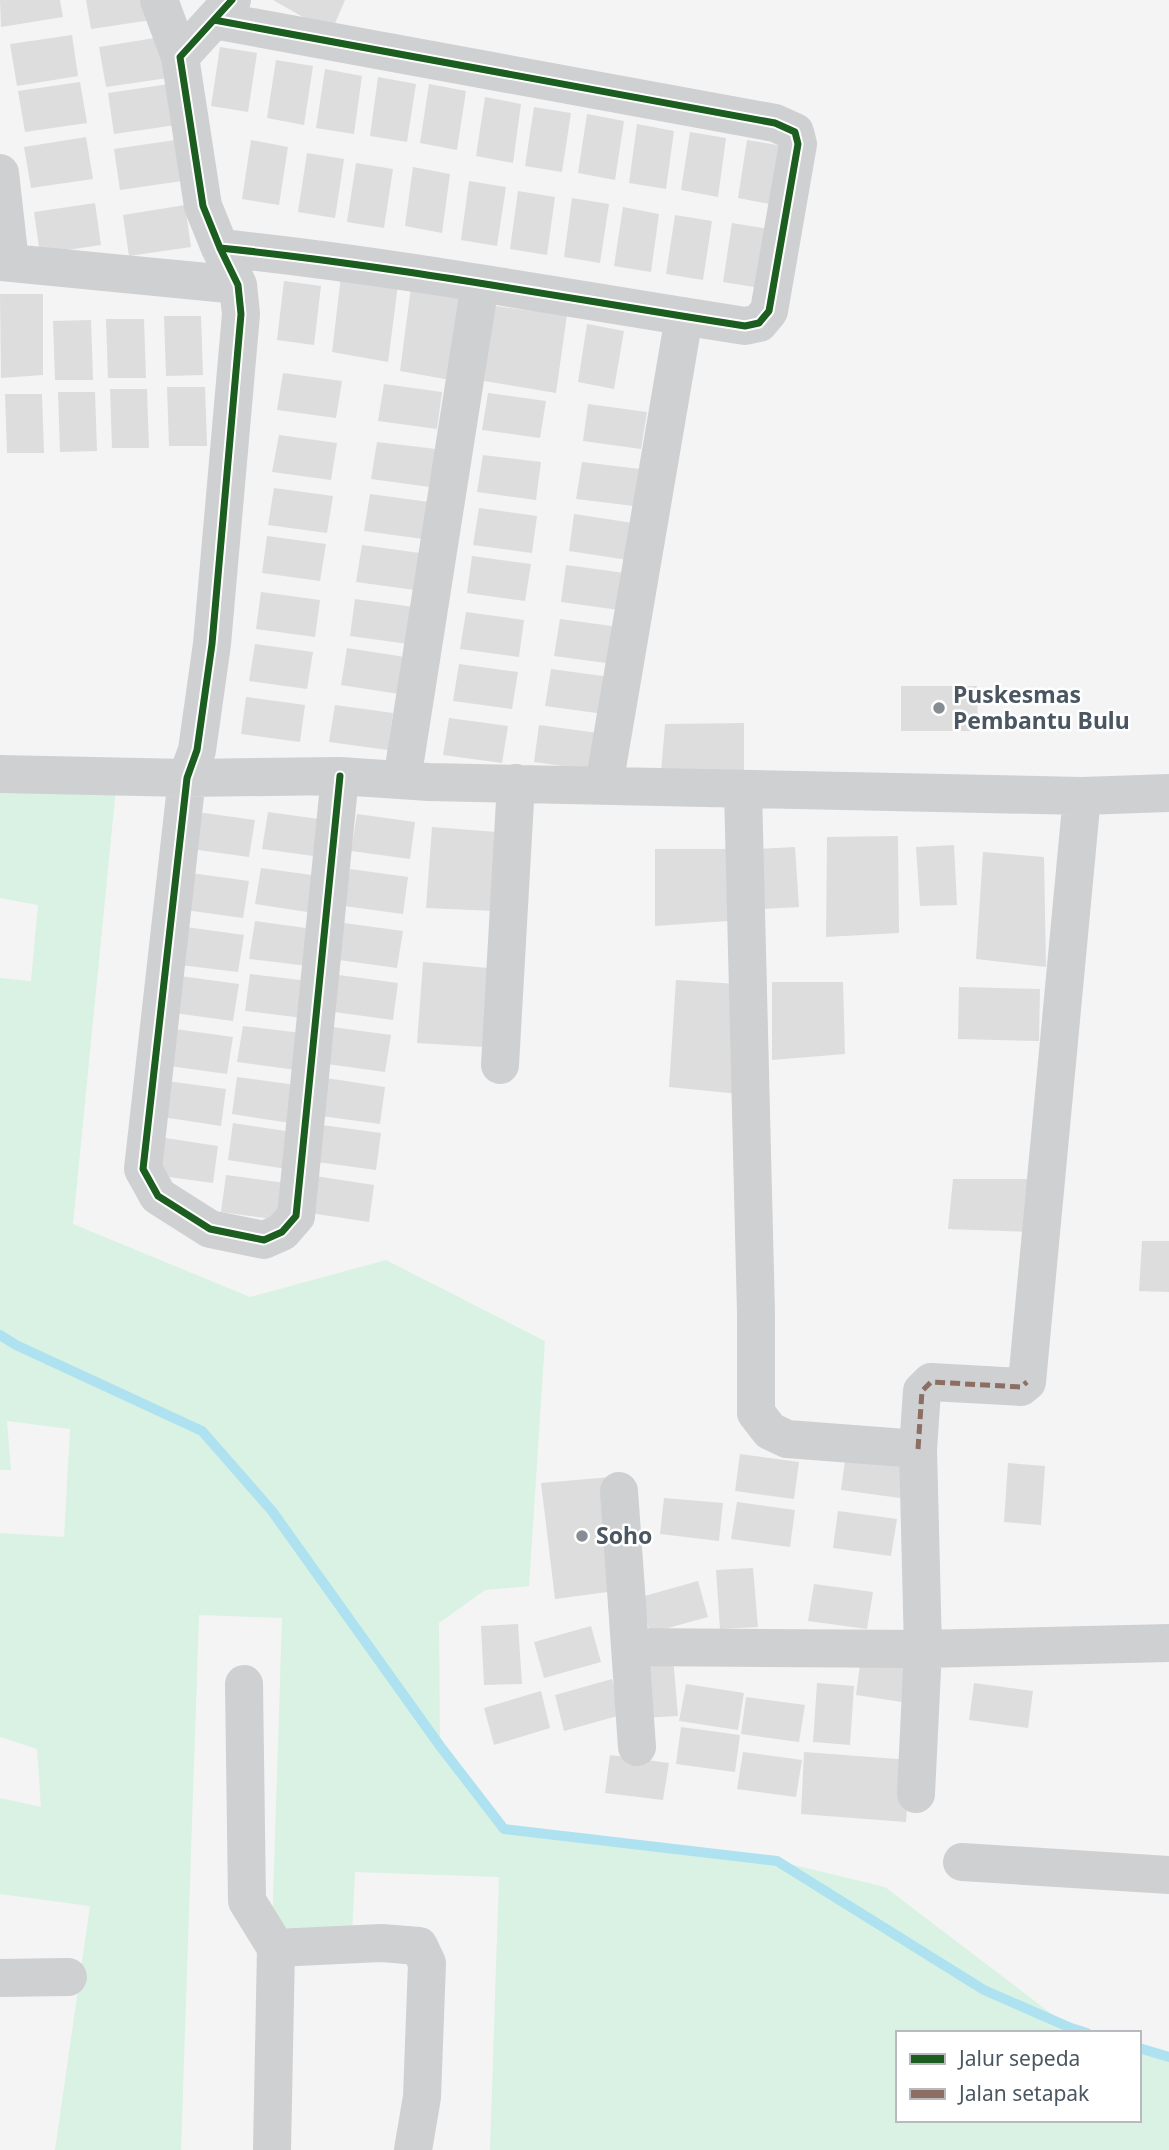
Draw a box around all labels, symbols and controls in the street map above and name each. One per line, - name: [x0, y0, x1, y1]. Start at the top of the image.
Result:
- place label: Puskesmas Pembantu Bulu: [953, 678, 1130, 736]
- marker: Puskesmas Pembantu Bulu: [931, 700, 947, 716]
- place label: Soho: [596, 1519, 652, 1551]
- marker: Soho: [574, 1528, 590, 1544]
- legend: [896, 2031, 1141, 2122]
- text: Jalur sepeda: [957, 2044, 1080, 2072]
- text: Jalan setapak: [957, 2079, 1090, 2107]

